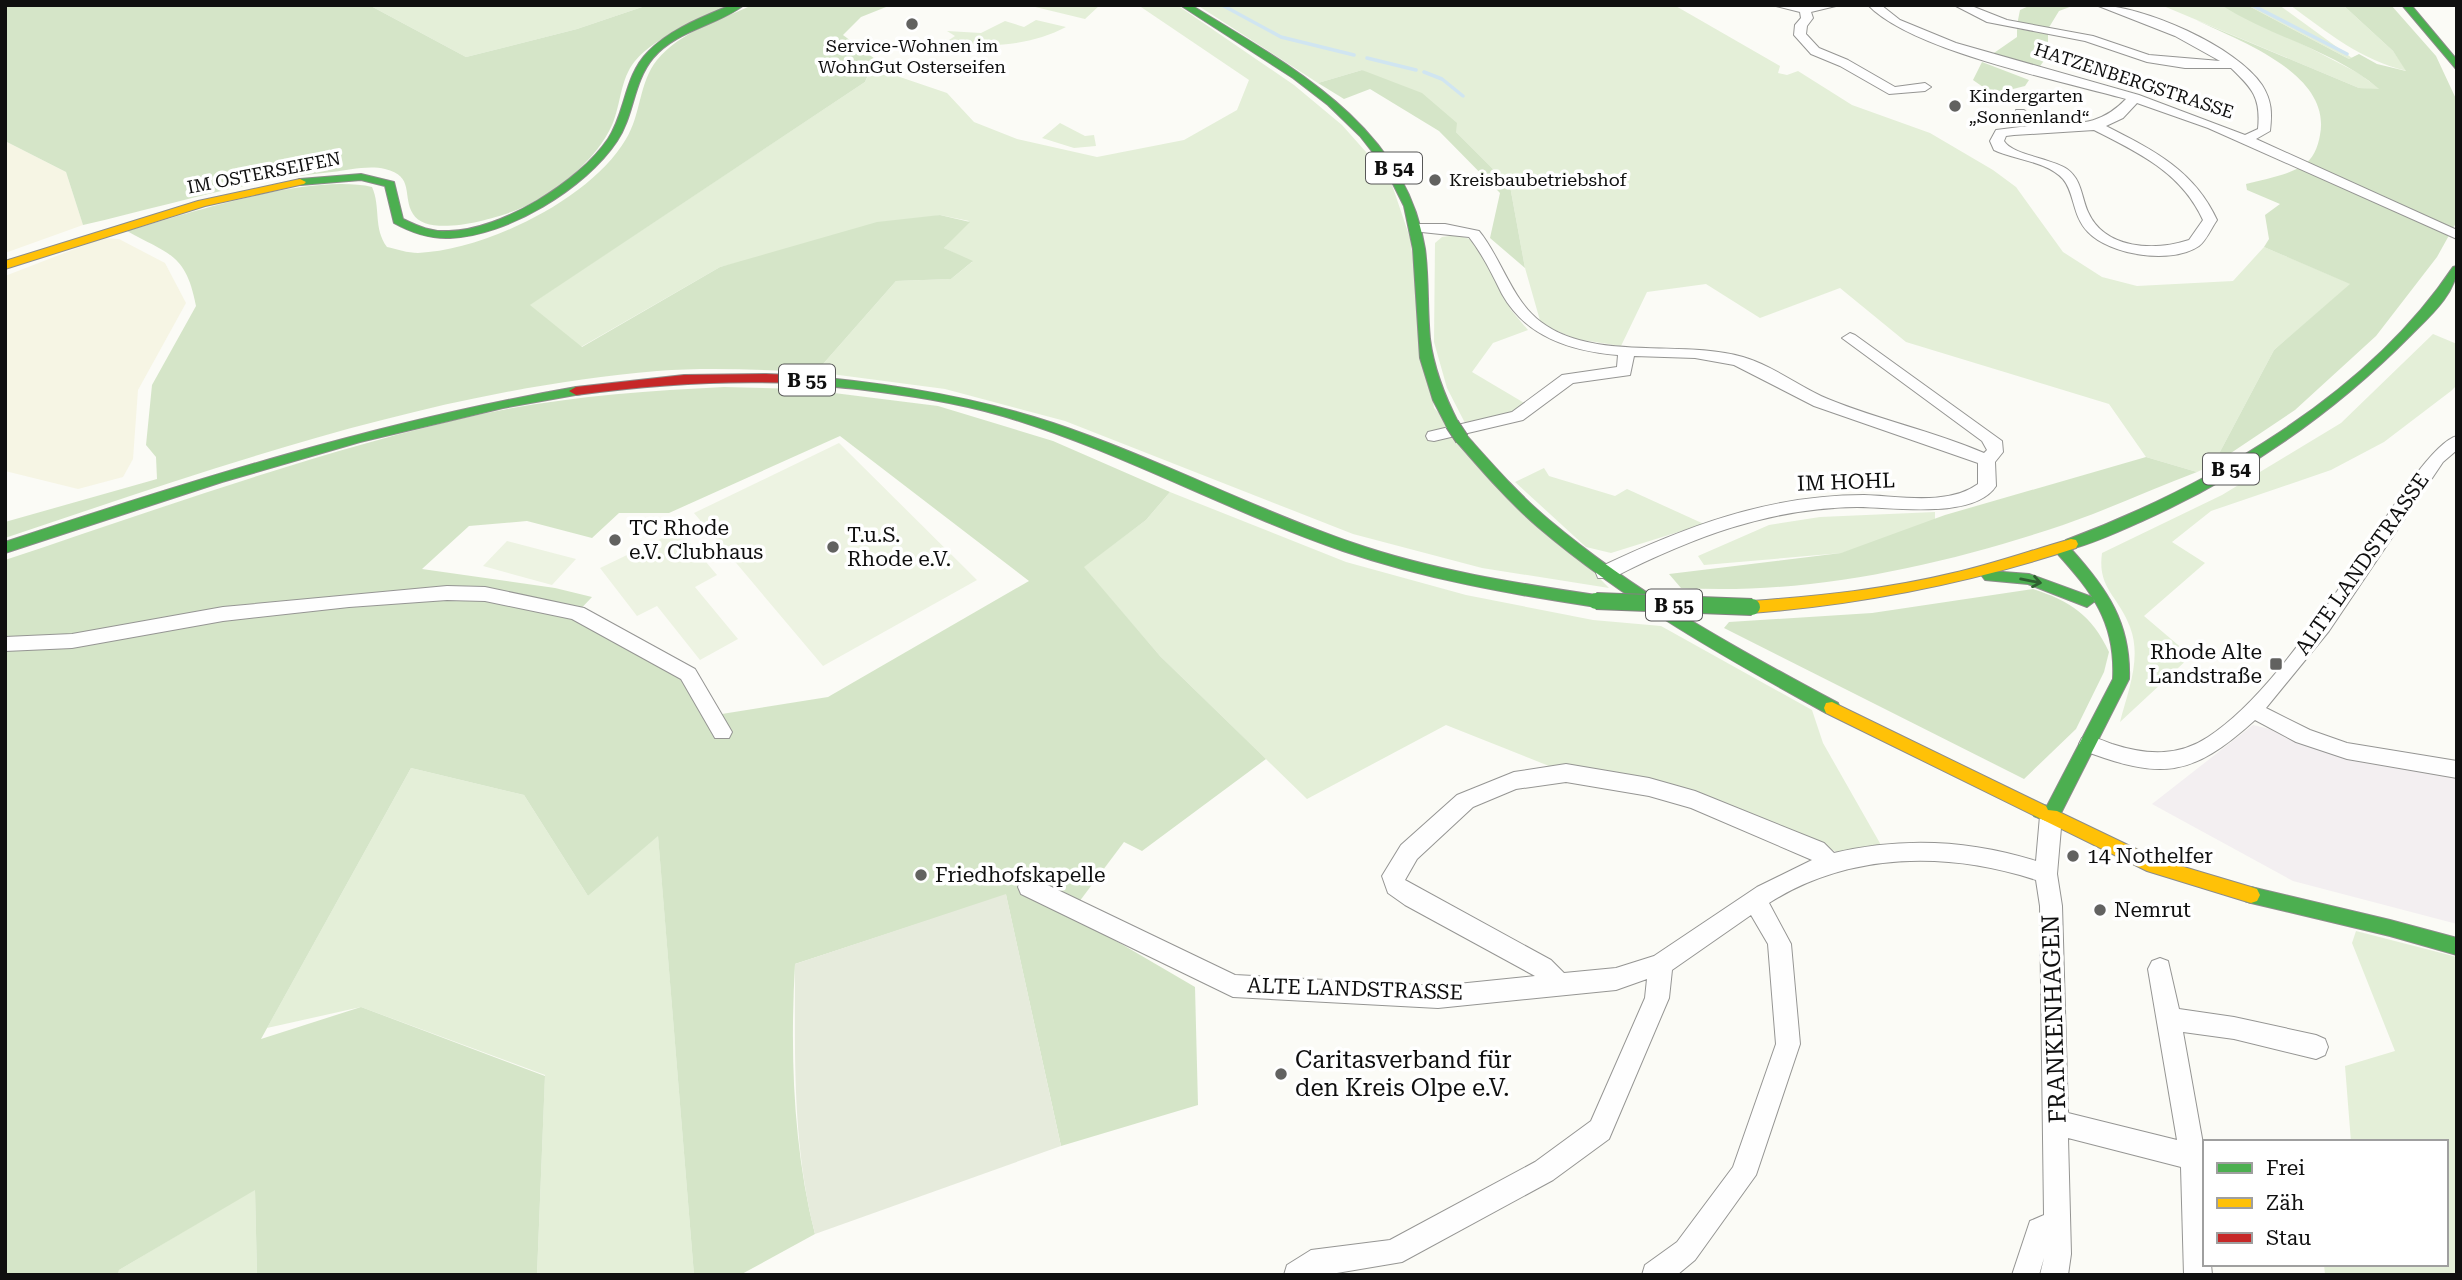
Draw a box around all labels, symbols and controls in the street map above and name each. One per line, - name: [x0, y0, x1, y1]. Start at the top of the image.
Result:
- marker: Service-Wohnen im WohnGut Osterseifen: [904, 16, 920, 32]
- place label: Service-Wohnen im WohnGut Osterseifen: [818, 35, 1006, 77]
- street label: HATZENBERGSTRASSE: [2032, 38, 2237, 123]
- place label: Kindergarten „Sonnenland“: [1969, 85, 2090, 127]
- marker: Kindergarten „Sonnenland“: [1947, 98, 1963, 114]
- street label: IM OSTERSEIFEN: [185, 147, 342, 198]
- road number: B 54: [1366, 152, 1422, 184]
- place label: Kreisbaubetriebshof: [1449, 169, 1628, 190]
- marker: Kreisbaubetriebshof: [1427, 172, 1443, 188]
- road number: B 55: [779, 364, 835, 396]
- road number: B 54: [2203, 454, 2259, 484]
- street label: IM HOHL: [1797, 468, 1895, 496]
- street label: ALTE LANDSTRASSE: [2290, 469, 2434, 659]
- place label: TC Rhode e.V. Clubhaus: [629, 516, 763, 564]
- place label: T.u.S. Rhode e.V.: [847, 523, 951, 571]
- marker: TC Rhode e.V. Clubhaus: [607, 532, 623, 548]
- marker: T.u.S. Rhode e.V.: [825, 539, 841, 555]
- one-way arrow: [2019, 575, 2042, 588]
- road number: B 55: [1646, 590, 1702, 620]
- place label: Rhode Alte Landstraße: [2148, 640, 2262, 688]
- marker: Rhode Alte Landstraße: [2268, 656, 2284, 672]
- place label: 14 Nothelfer: [2087, 844, 2213, 868]
- marker: 14 Nothelfer: [2065, 848, 2081, 864]
- place label: Friedhofskapelle: [935, 863, 1106, 887]
- marker: Friedhofskapelle: [913, 867, 929, 883]
- place label: Nemrut: [2114, 898, 2191, 922]
- marker: Nemrut: [2092, 902, 2108, 918]
- street label: FRANKENHAGEN: [2036, 914, 2072, 1124]
- street label: ALTE LANDSTRASSE: [1247, 973, 1463, 1005]
- place label: Caritasverband für den Kreis Olpe e.V.: [1295, 1046, 1512, 1102]
- marker: Caritasverband für den Kreis Olpe e.V.: [1273, 1066, 1289, 1082]
- legend: [2203, 1140, 2448, 1266]
- text: Frei: [2266, 1156, 2305, 1180]
- text: Zäh: [2266, 1191, 2305, 1215]
- text: Stau: [2266, 1226, 2311, 1250]

